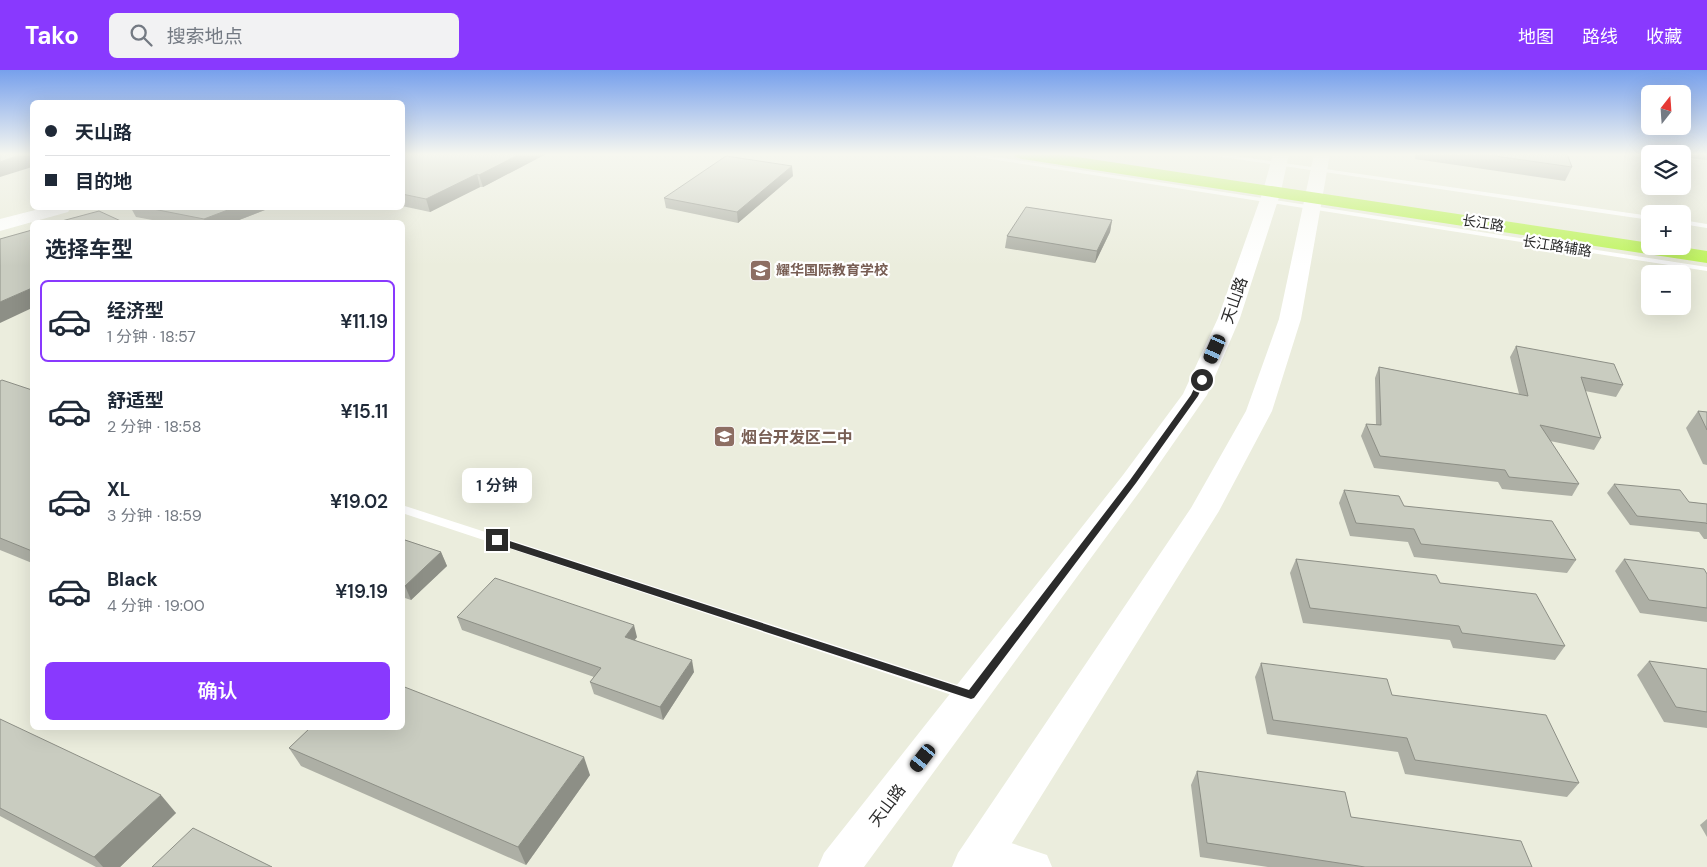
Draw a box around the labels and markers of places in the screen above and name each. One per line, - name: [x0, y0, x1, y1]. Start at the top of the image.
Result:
- school or university icon: 耀华国际教育学校: [748, 258, 772, 282]
- place label: 耀华国际教育学校: [776, 261, 888, 279]
- school or university icon: 烟台开发区二中: [713, 425, 737, 449]
- place label: 烟台开发区二中: [741, 427, 853, 448]

